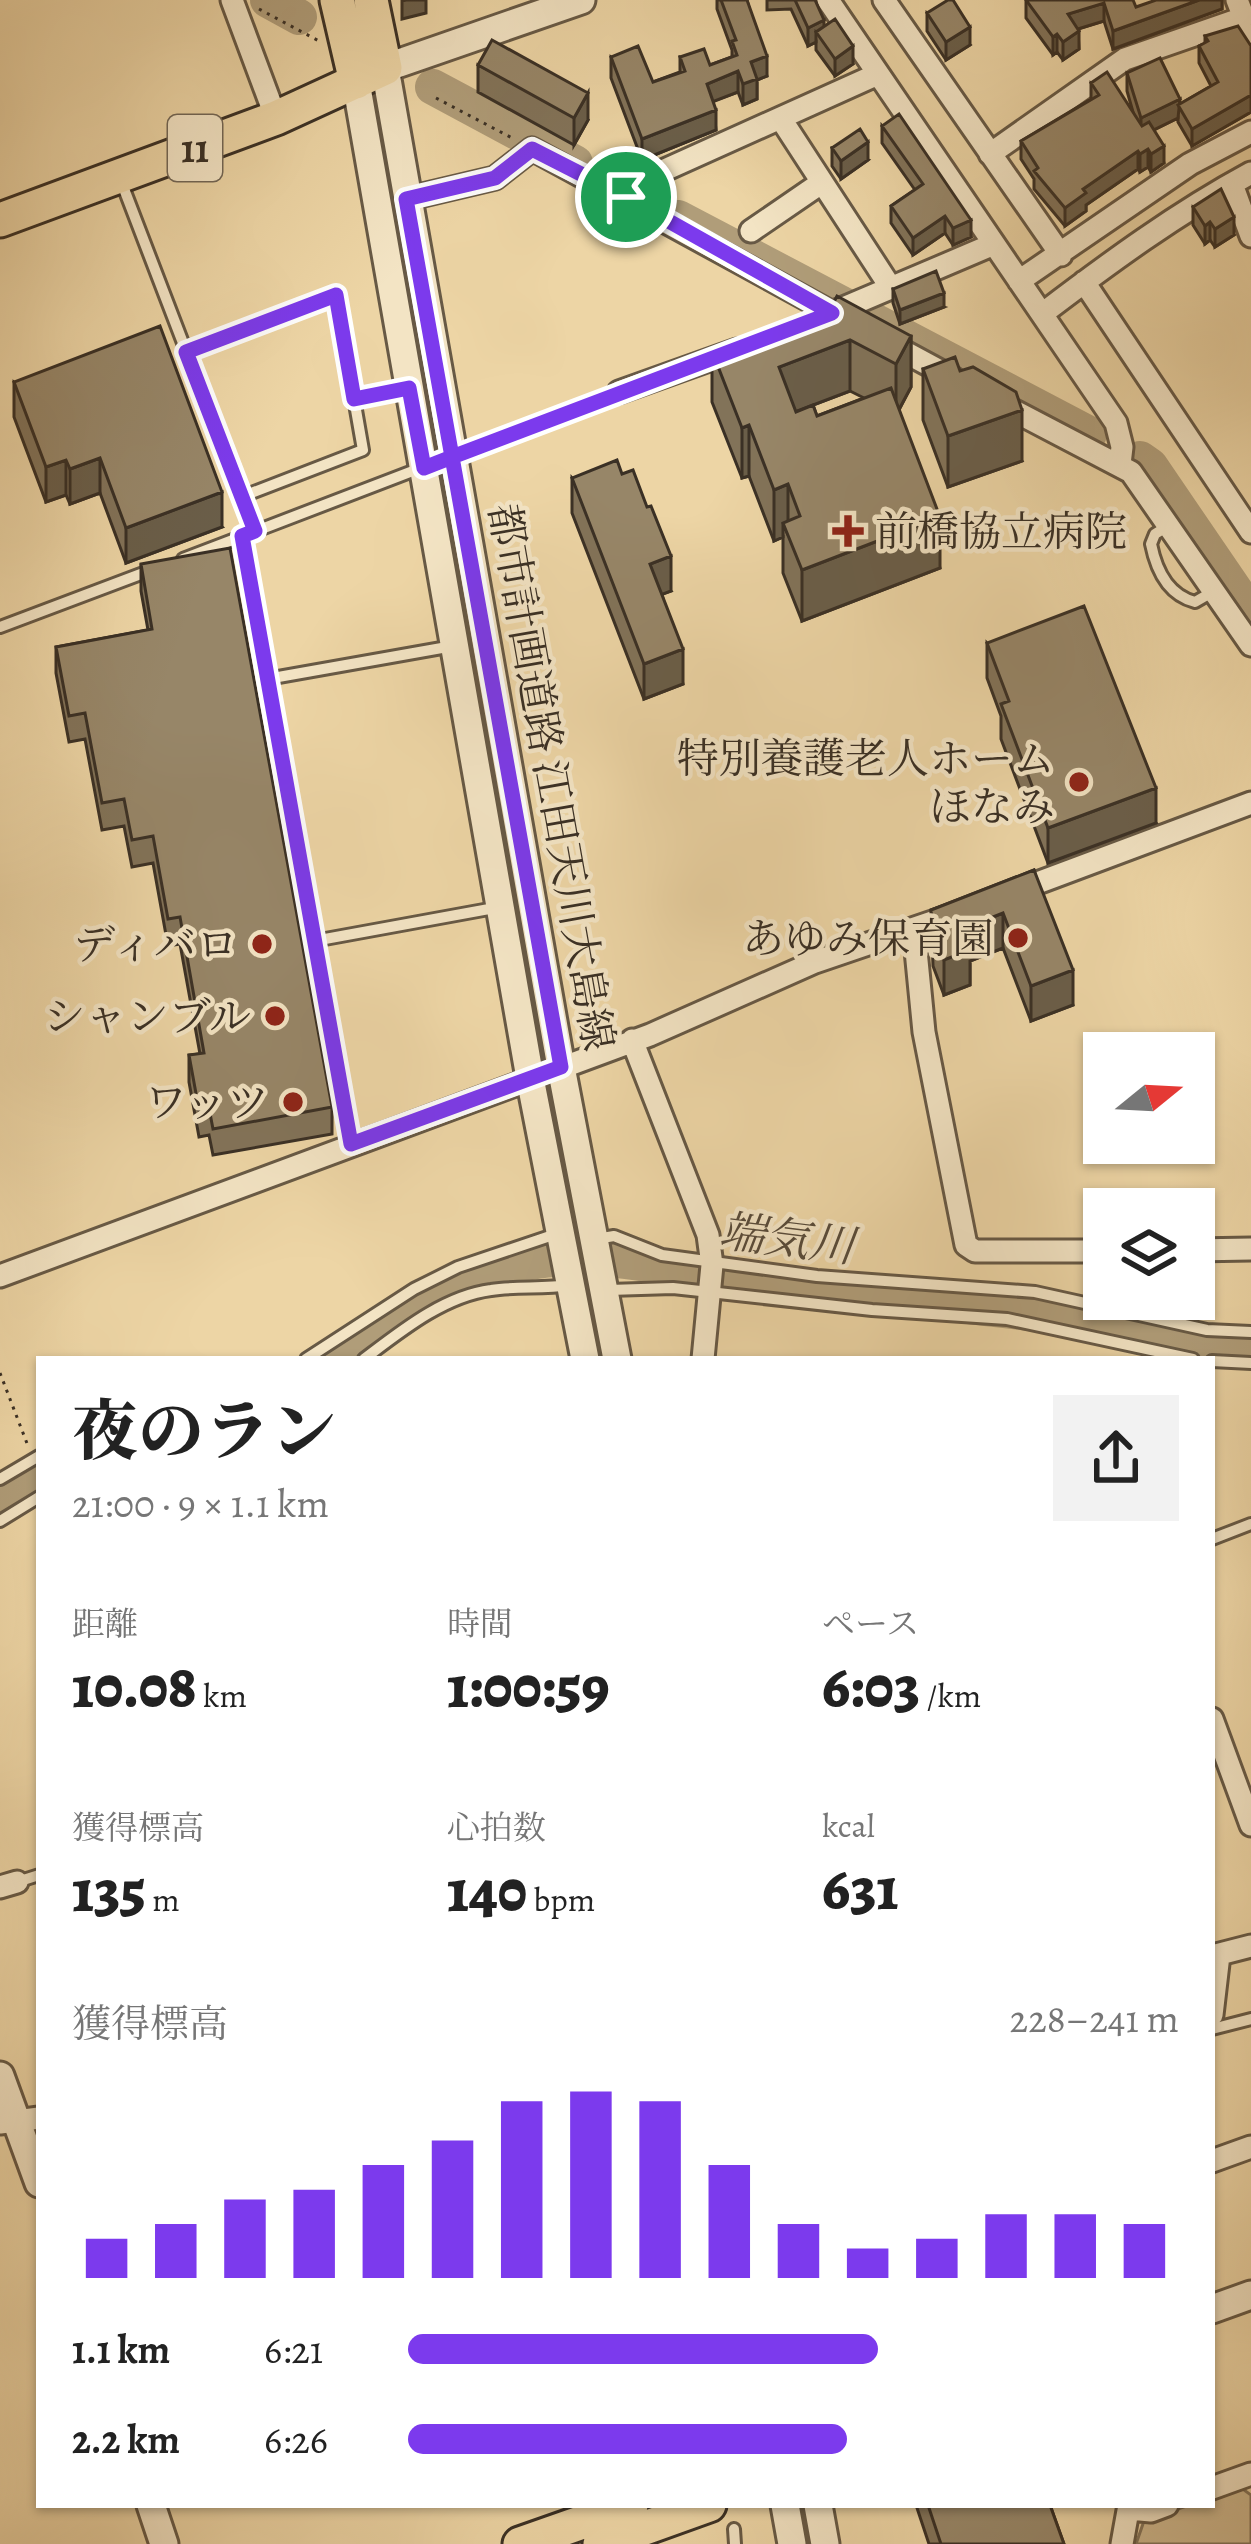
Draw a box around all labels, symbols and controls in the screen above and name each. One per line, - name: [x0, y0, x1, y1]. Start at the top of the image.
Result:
- road number: 11: [168, 115, 222, 181]
- pin: [575, 146, 677, 248]
- icon: arrive: [593, 164, 659, 230]
- street label: 都市計画道路 江田天川大島線: [475, 499, 628, 1055]
- place label: 前橋協立病院: [875, 503, 1127, 560]
- marker: 前橋協立病院: [832, 515, 864, 547]
- place label: 特別養護老人ホーム ほなみ: [677, 730, 1055, 835]
- marker: 特別養護老人ホーム ほなみ: [1066, 769, 1092, 795]
- place label: あゆみ保育園: [742, 910, 994, 967]
- place label: ディバロ: [73, 916, 238, 973]
- marker: あゆみ保育園: [1005, 925, 1031, 951]
- marker: ディバロ: [249, 931, 275, 957]
- place label: シャンブル: [44, 988, 251, 1045]
- marker: シャンブル: [262, 1003, 288, 1029]
- north arrow: [1083, 1032, 1215, 1164]
- map controls: [1083, 1032, 1215, 1320]
- place label: ワッツ: [145, 1074, 269, 1131]
- marker: ワッツ: [280, 1089, 306, 1115]
- button: layers: [1083, 1188, 1215, 1320]
- water label: 端気川: [716, 1200, 863, 1279]
- text: 夜のラン: [72, 1387, 336, 1477]
- button: share: [1053, 1395, 1179, 1521]
- text: 21:00 · 9 × 1.1 km: [72, 1477, 329, 1530]
- text: 距離: [72, 1601, 138, 1646]
- text: 時間: [447, 1601, 513, 1646]
- text: ペース: [822, 1601, 919, 1646]
- text: 10.08: [72, 1646, 197, 1728]
- text: 1:00:59: [447, 1646, 610, 1728]
- text: 6:03: [822, 1646, 920, 1728]
- text: km: [197, 1673, 247, 1718]
- text: /km: [920, 1673, 981, 1718]
- text: kcal: [822, 1803, 875, 1848]
- text: 獲得標高: [72, 1805, 204, 1850]
- text: 心拍数: [447, 1805, 546, 1850]
- text: 631: [822, 1848, 898, 1930]
- text: 135: [72, 1850, 146, 1932]
- text: 140: [447, 1850, 527, 1932]
- text: m: [146, 1877, 180, 1922]
- text: bpm: [527, 1877, 595, 1922]
- text: 228–241 m: [1010, 1992, 1179, 2045]
- text: 獲得標高: [72, 1997, 228, 2050]
- text: 1.1 km: [72, 2323, 170, 2376]
- text: 6:21: [264, 2323, 323, 2376]
- text: 2.2 km: [72, 2413, 180, 2466]
- text: 6:26: [264, 2413, 328, 2466]

